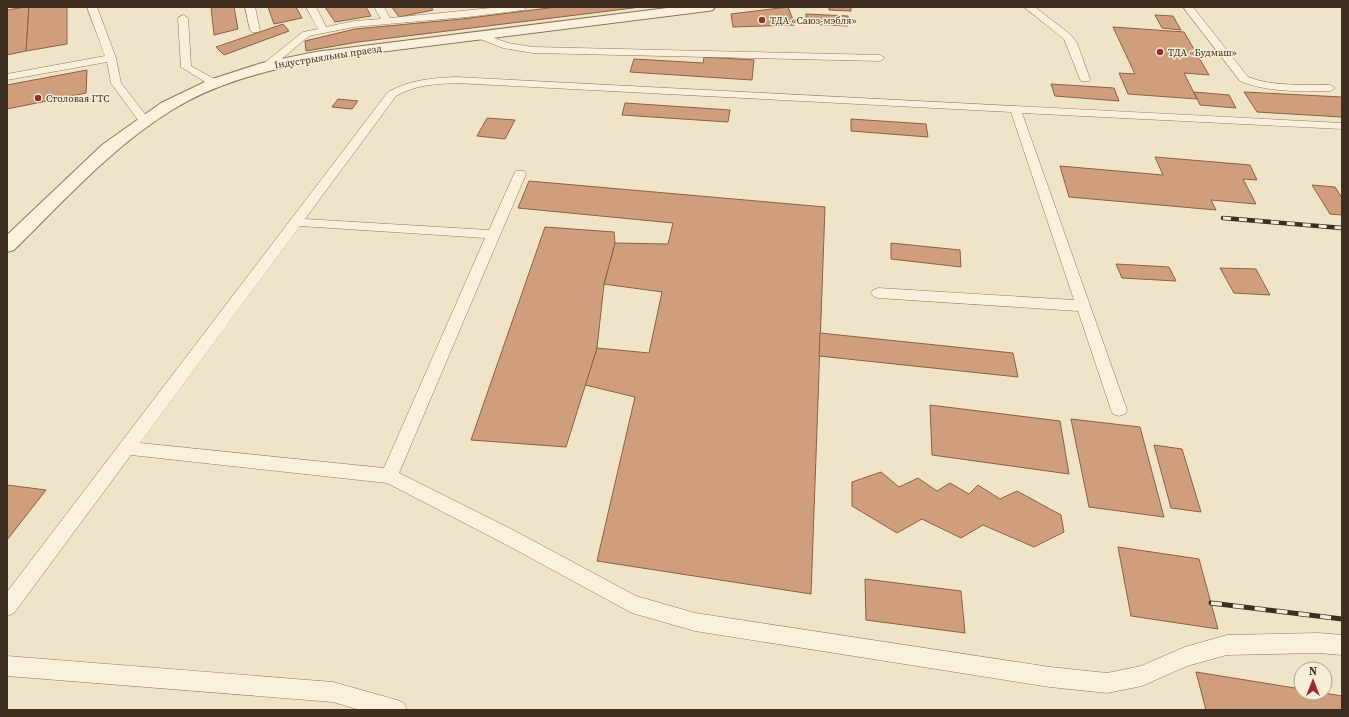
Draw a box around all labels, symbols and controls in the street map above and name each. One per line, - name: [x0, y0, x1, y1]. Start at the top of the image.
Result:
- place label: ТДА «Саюз-мэбля»: [770, 14, 857, 27]
- marker: ТДА «Саюз-мэбля»: [757, 15, 767, 25]
- street label: Індустрыяльны праезд: [274, 42, 383, 71]
- place label: ТДА «Будмаш»: [1168, 46, 1237, 59]
- marker: ТДА «Будмаш»: [1155, 47, 1165, 57]
- place label: Столовая ГТС: [46, 92, 110, 105]
- marker: Столовая ГТС: [33, 93, 43, 103]
- north arrow: [1293, 661, 1333, 701]
- text: N: [1309, 664, 1317, 679]

